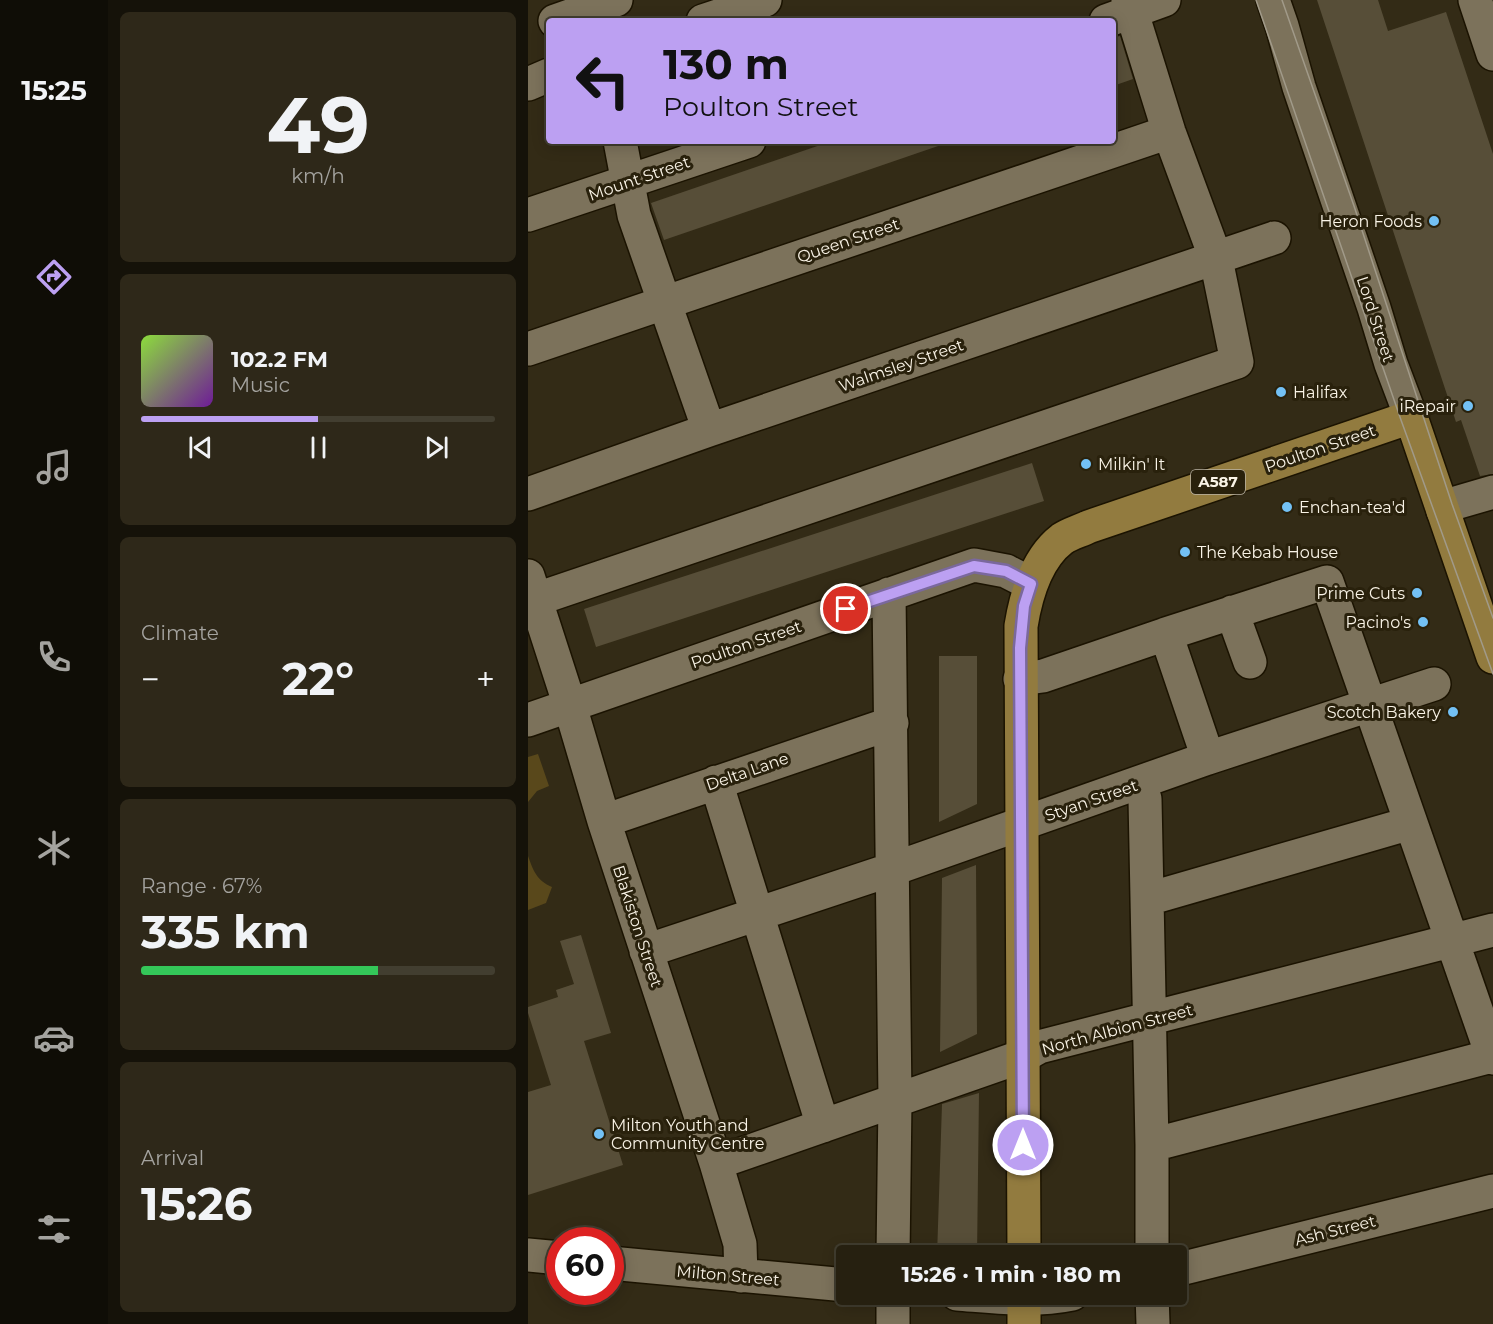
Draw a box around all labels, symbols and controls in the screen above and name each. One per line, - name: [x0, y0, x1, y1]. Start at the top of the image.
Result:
- text: 130 m: [663, 38, 789, 90]
- icon: left: [564, 42, 642, 120]
- text: 15:25: [21, 74, 87, 107]
- text: 49: [266, 77, 370, 173]
- text: Poulton Street: [663, 90, 858, 123]
- street label: Mount Street: [586, 152, 693, 205]
- text: km/h: [291, 164, 345, 188]
- place label: Heron Foods: [1320, 212, 1422, 231]
- street label: Queen Street: [795, 214, 902, 267]
- marker: Heron Foods: [1427, 214, 1441, 228]
- icon: directions: [33, 256, 75, 298]
- street label: Lord Street: [1353, 274, 1398, 365]
- street label: Walmsley Street: [836, 335, 966, 396]
- text: 102.2 FM: [231, 346, 328, 373]
- text: Music: [231, 373, 290, 397]
- place label: Halifax: [1293, 383, 1348, 402]
- marker: Halifax: [1274, 385, 1288, 399]
- place label: iRepair: [1400, 397, 1456, 416]
- marker: iRepair: [1461, 399, 1475, 413]
- street label: Poulton Street: [1262, 420, 1378, 476]
- icon: previous: [184, 431, 217, 464]
- icon: pause: [302, 431, 335, 464]
- icon: next: [420, 431, 453, 464]
- icon: music: [33, 446, 75, 488]
- place label: Milkin' It: [1098, 455, 1166, 474]
- marker: Milkin' It: [1079, 457, 1093, 471]
- road number: A587: [1191, 470, 1245, 494]
- place label: Enchan-tea'd: [1299, 498, 1406, 517]
- marker: Enchan-tea'd: [1280, 500, 1294, 514]
- place label: The Kebab House: [1197, 543, 1338, 562]
- marker: The Kebab House: [1178, 545, 1192, 559]
- pin: [820, 583, 871, 634]
- place label: Prime Cuts: [1316, 584, 1405, 603]
- marker: Prime Cuts: [1410, 586, 1424, 600]
- icon: arrive: [829, 592, 862, 625]
- place label: Pacino's: [1345, 613, 1411, 632]
- marker: Pacino's: [1416, 615, 1430, 629]
- street label: Poulton Street: [688, 616, 804, 672]
- text: Climate: [141, 621, 219, 645]
- icon: phone: [33, 636, 75, 678]
- text: 22°: [282, 651, 354, 706]
- text: −: [141, 659, 160, 699]
- text: +: [476, 659, 495, 699]
- place label: Scotch Bakery: [1327, 703, 1441, 722]
- marker: Scotch Bakery: [1446, 705, 1460, 719]
- street label: Delta Lane: [703, 748, 791, 794]
- street label: Styan Street: [1042, 776, 1141, 825]
- icon: climate: [33, 827, 75, 869]
- street label: Blakiston Street: [609, 863, 666, 990]
- text: Range · 67%: [141, 874, 262, 898]
- text: 335 km: [141, 904, 310, 959]
- street label: North Albion Street: [1040, 1000, 1195, 1059]
- icon: car: [33, 1017, 75, 1059]
- position arrow: [991, 1113, 1055, 1177]
- place label: Milton Youth and Community Centre: [611, 1116, 764, 1153]
- marker: Milton Youth and Community Centre: [592, 1127, 606, 1141]
- text: Arrival: [141, 1146, 204, 1170]
- text: 15:26: [141, 1176, 252, 1231]
- icon: filters: [33, 1208, 75, 1250]
- street label: Ash Street: [1293, 1211, 1378, 1250]
- speed limit sign: 60: [546, 1227, 624, 1305]
- text: 15:26 · 1 min · 180 m: [902, 1261, 1121, 1288]
- street label: Milton Street: [676, 1262, 781, 1290]

